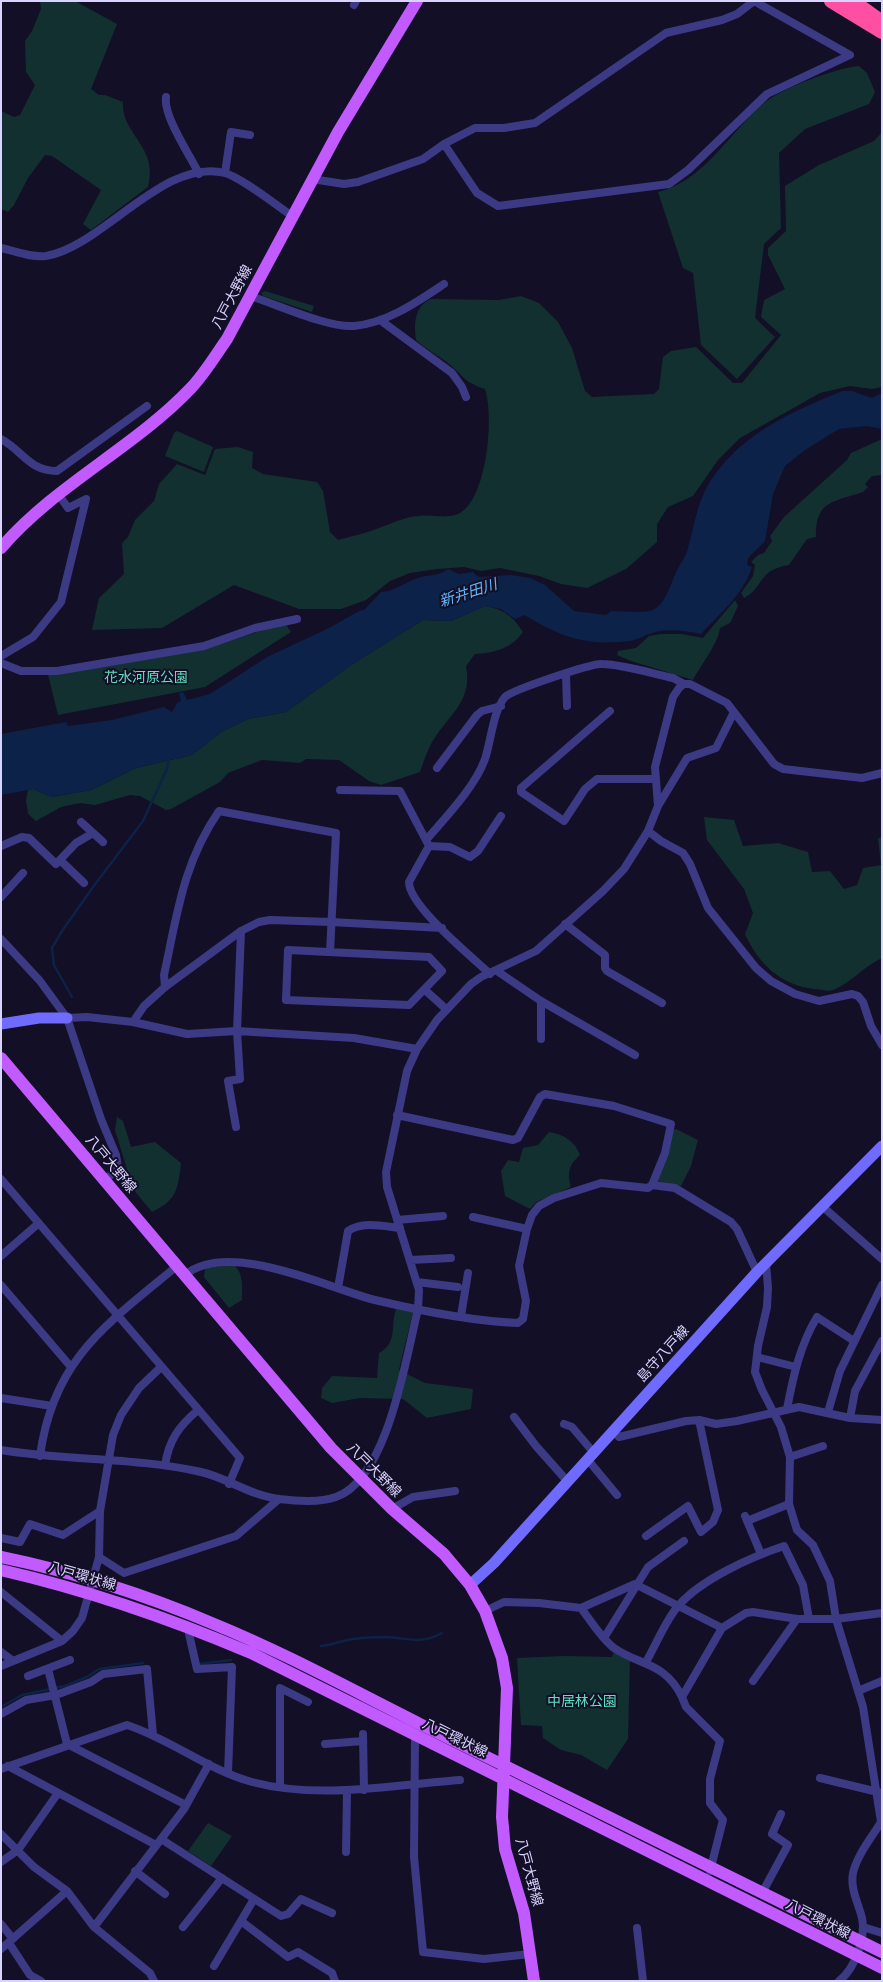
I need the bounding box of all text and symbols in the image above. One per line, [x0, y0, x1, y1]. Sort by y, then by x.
street label: 八戸大野線 [208, 262, 256, 332]
water label: 新井田川 [437, 575, 499, 611]
park label: 花水河原公園 [104, 670, 188, 686]
street label: 八戸大野線 [82, 1132, 140, 1196]
street label: 島守八戸線 [633, 1322, 693, 1386]
street label: 八戸大野線 [343, 1439, 405, 1501]
street label: 八戸環状線 [46, 1558, 118, 1594]
park label: 中居林公園 [547, 1694, 617, 1710]
street label: 八戸環状線 [420, 1715, 490, 1761]
street label: 八戸大野線 [512, 1836, 546, 1908]
street label: 八戸環状線 [783, 1896, 853, 1942]

